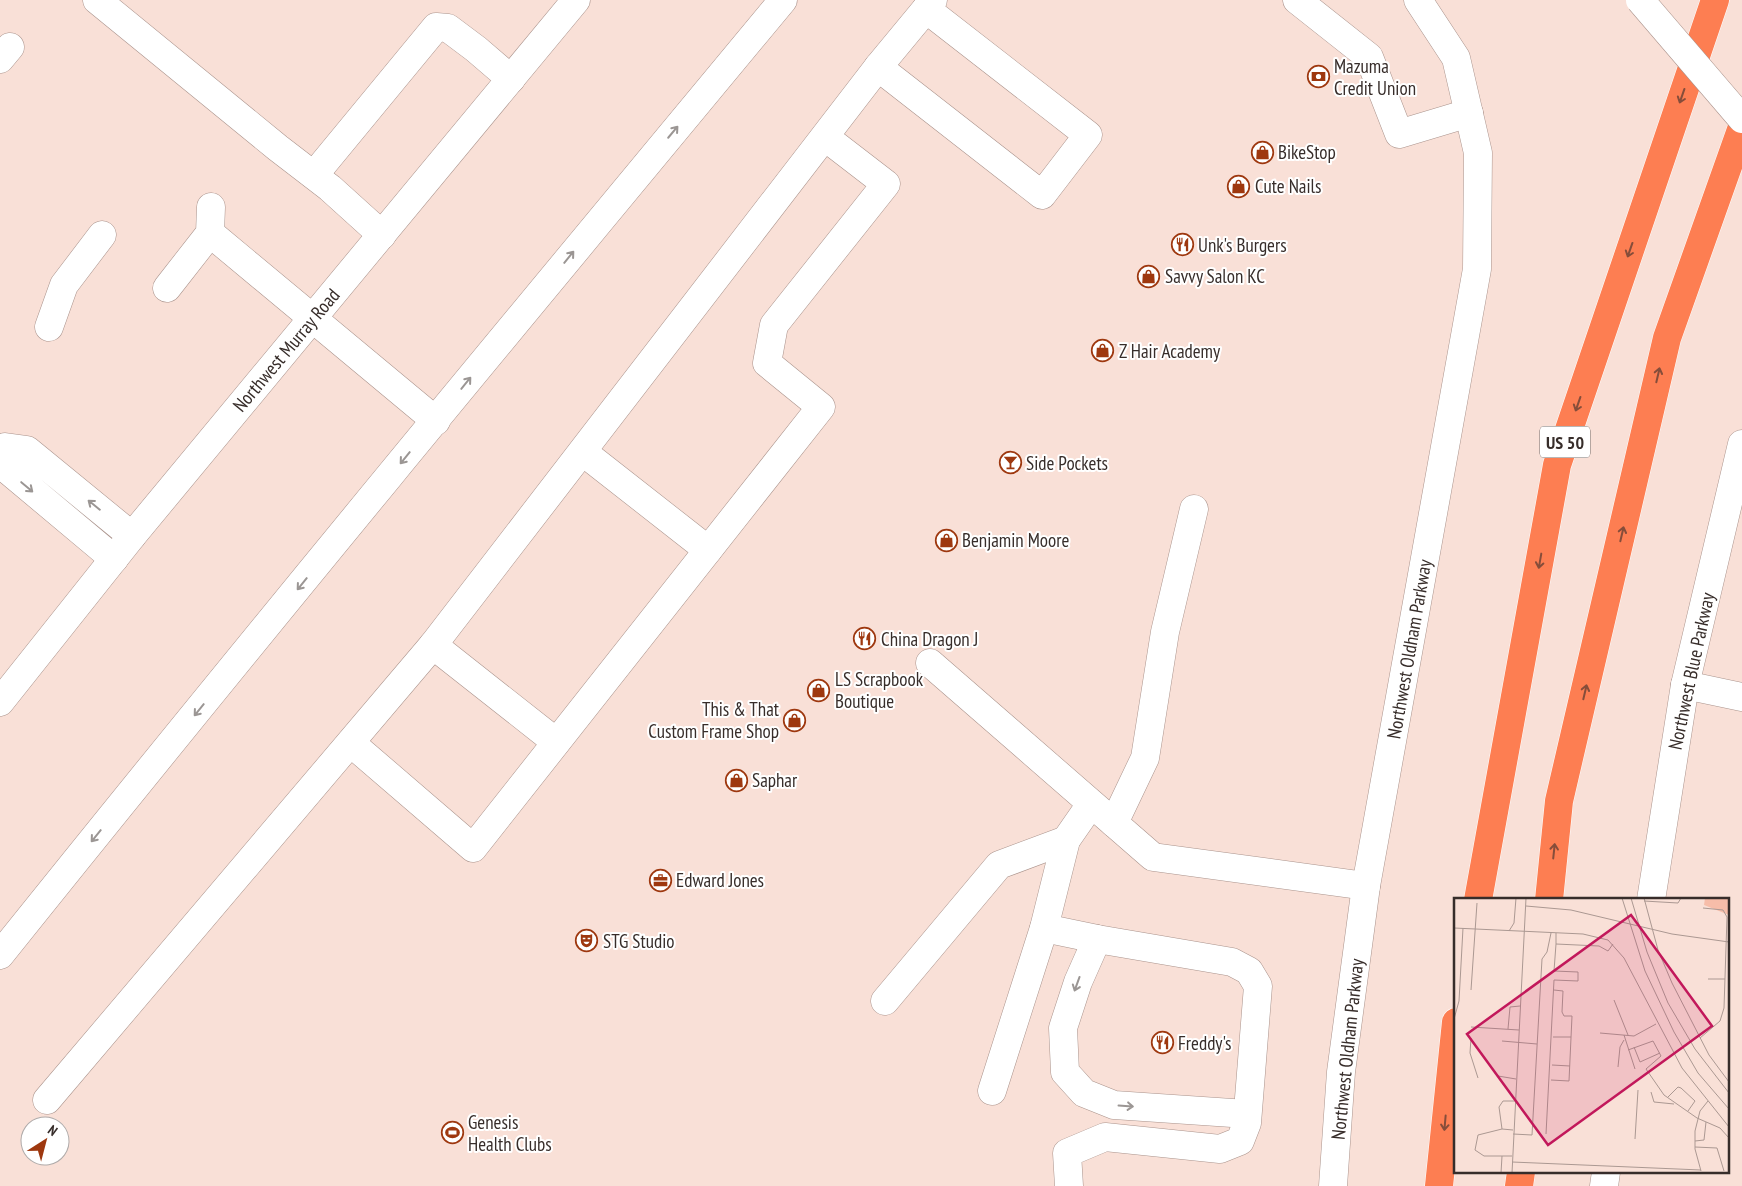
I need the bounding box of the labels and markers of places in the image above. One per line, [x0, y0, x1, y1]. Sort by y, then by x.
place label: Mazuma Credit Union [1334, 54, 1416, 100]
bank icon: Mazuma Credit Union [1306, 65, 1330, 89]
shop icon: BikeStop [1250, 140, 1274, 164]
place label: BikeStop [1278, 140, 1336, 164]
shop icon: Cute Nails [1227, 174, 1251, 198]
place label: Cute Nails [1255, 174, 1321, 198]
restaurant icon: Unk's Burgers [1170, 233, 1194, 257]
place label: Unk's Burgers [1198, 233, 1287, 257]
shop icon: Savvy Salon KC [1137, 264, 1161, 288]
place label: Savvy Salon KC [1165, 264, 1265, 288]
shop icon: Z Hair Academy [1091, 339, 1115, 363]
place label: Z Hair Academy [1119, 339, 1221, 363]
bar icon: Side Pockets [998, 451, 1022, 475]
place label: Side Pockets [1026, 451, 1108, 475]
shop icon: Benjamin Moore [934, 528, 958, 552]
place label: Benjamin Moore [962, 528, 1069, 552]
restaurant icon: China Dragon J [853, 627, 877, 651]
place label: China Dragon J [881, 627, 978, 651]
place label: LS Scrapbook Boutique [835, 667, 924, 713]
shop icon: LS Scrapbook Boutique [807, 678, 831, 702]
place label: This & That Custom Frame Shop [648, 697, 780, 743]
shop icon: This & That Custom Frame Shop [783, 708, 807, 732]
shop icon: Saphar [724, 768, 748, 792]
place label: Saphar [752, 768, 798, 792]
office icon: Edward Jones [648, 868, 672, 892]
place label: Edward Jones [676, 868, 764, 892]
theatre icon: STG Studio [575, 929, 599, 953]
place label: STG Studio [603, 929, 674, 953]
restaurant icon: Freddy's [1150, 1031, 1174, 1055]
place label: Freddy's [1178, 1031, 1231, 1055]
place label: Genesis Health Clubs [468, 1110, 552, 1156]
sports icon: Genesis Health Clubs [440, 1121, 464, 1145]

